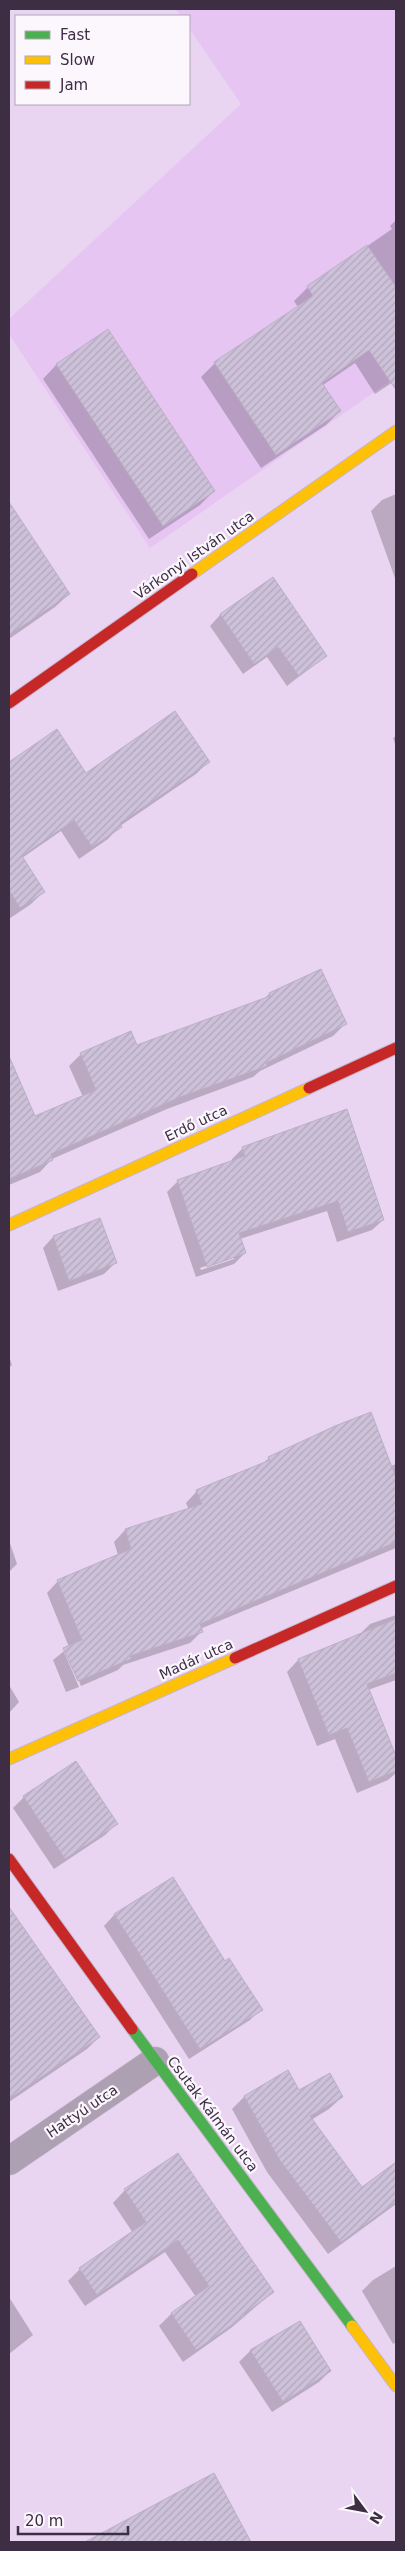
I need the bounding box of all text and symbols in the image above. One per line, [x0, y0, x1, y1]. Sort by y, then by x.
legend [15, 15, 190, 105]
text: Fast [60, 26, 90, 44]
text: Slow [60, 51, 95, 69]
text: Jam [59, 76, 88, 94]
street label: Várkonyi István utca [131, 508, 257, 602]
street label: Erdő utca [162, 1102, 230, 1144]
street label: Madár utca [157, 1636, 235, 1682]
street label: Csutak Kálmán utca [164, 2053, 262, 2175]
street label: Hattyú utca [43, 2081, 121, 2141]
north arrow [340, 2486, 390, 2536]
scale bar [18, 2504, 128, 2536]
text: N [366, 2509, 386, 2527]
text: 20 m [25, 2512, 63, 2530]

